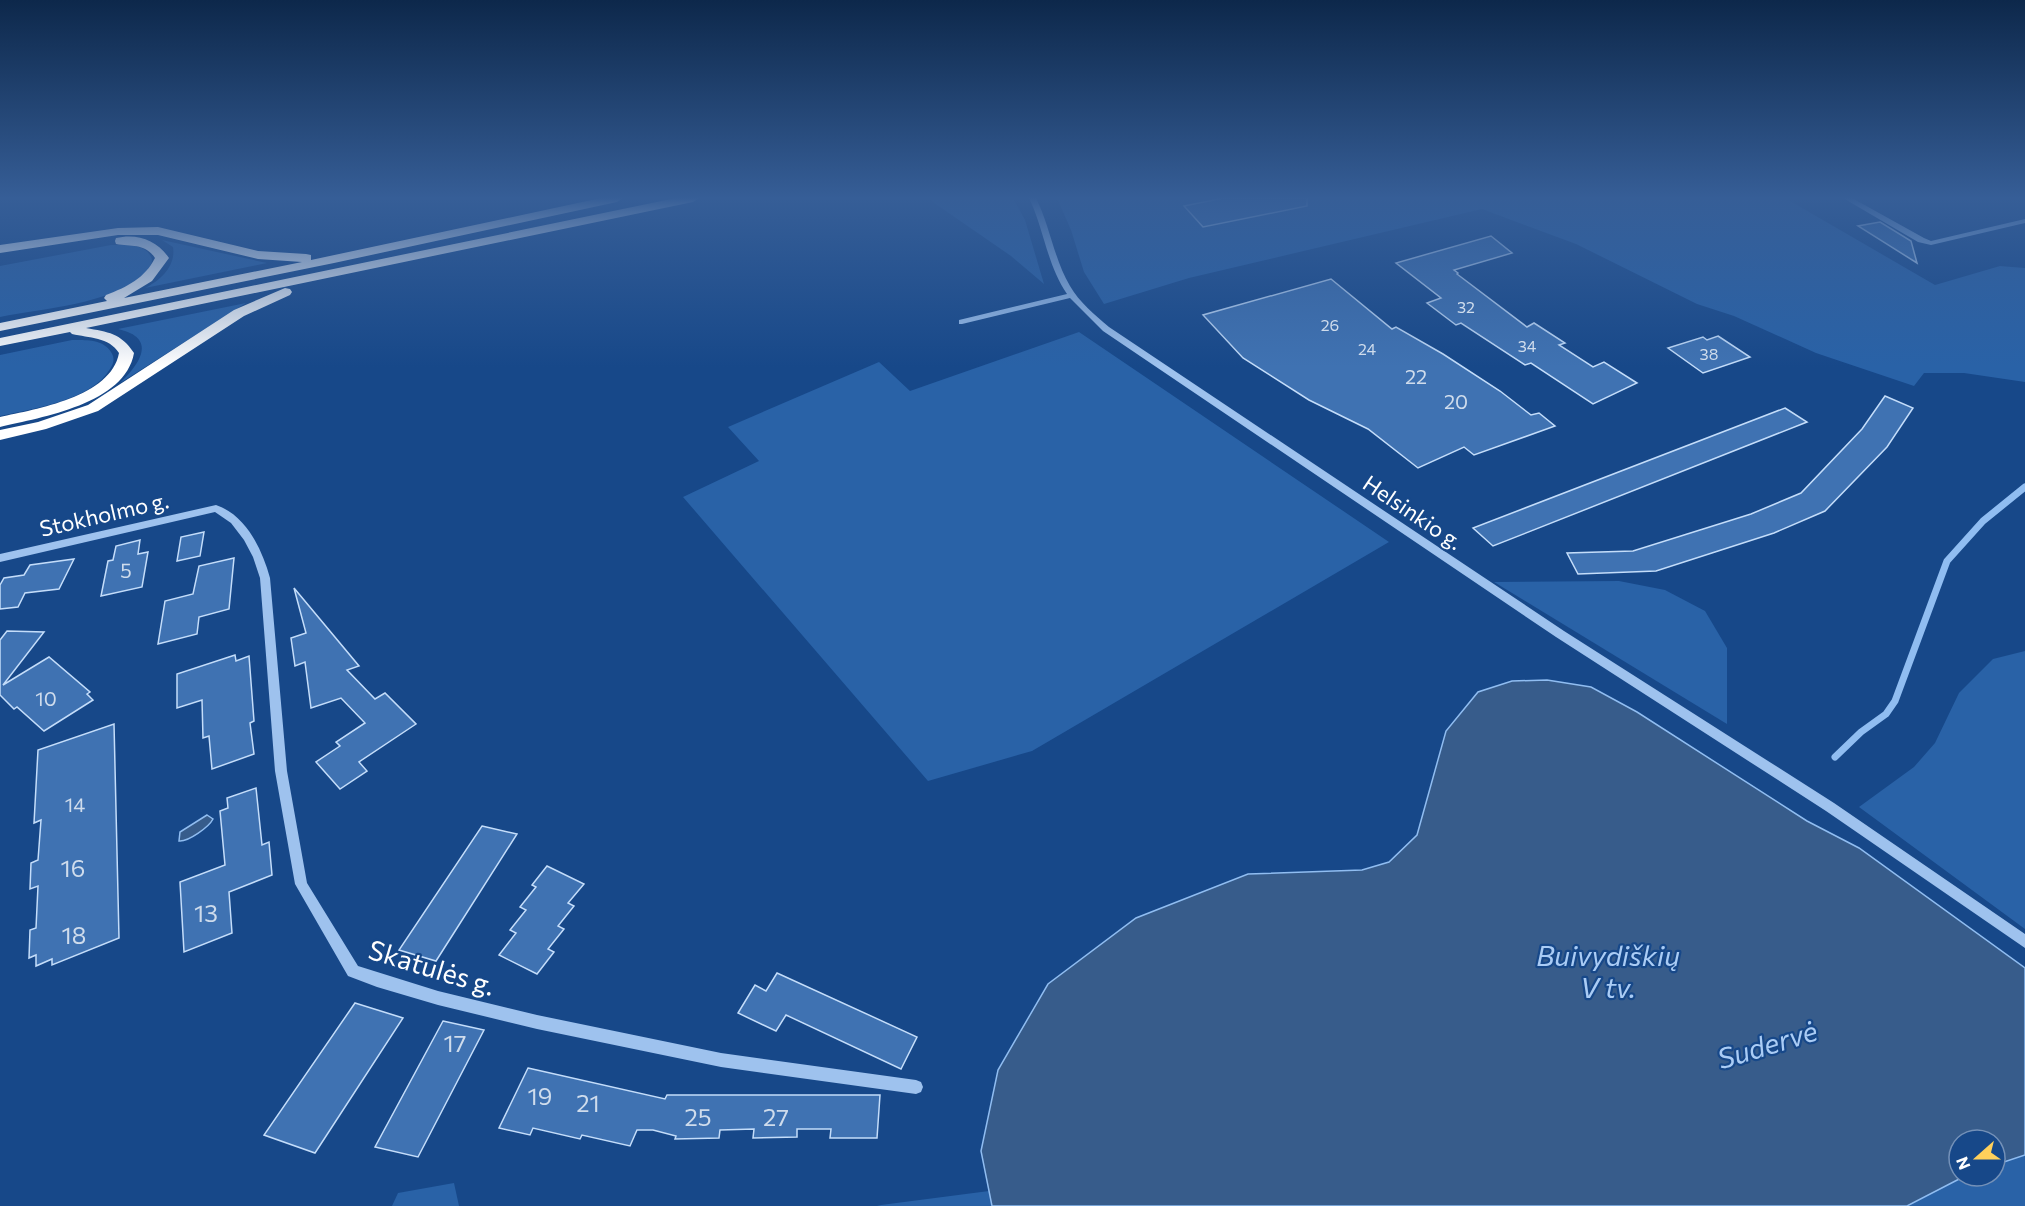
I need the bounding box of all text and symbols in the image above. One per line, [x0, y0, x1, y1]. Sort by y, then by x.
house number: 32 [1457, 297, 1475, 316]
house number: 26 [1321, 315, 1339, 334]
house number: 34 [1518, 336, 1537, 355]
house number: 24 [1358, 339, 1376, 358]
house number: 38 [1700, 344, 1718, 363]
house number: 22 [1405, 364, 1427, 388]
house number: 20 [1444, 389, 1468, 413]
street label: Helsinkio g. [1358, 469, 1468, 555]
street label: Stokholmo g. [37, 486, 171, 542]
house number: 5 [120, 558, 132, 582]
house number: 10 [35, 686, 57, 710]
house number: 14 [65, 792, 85, 816]
house number: 16 [61, 853, 85, 882]
house number: 13 [194, 898, 218, 927]
house number: 18 [62, 920, 86, 949]
street label: Skatulės g. [365, 932, 499, 1002]
water label: Buivydiškių V tv. [1536, 938, 1680, 1004]
water label: Sudervė [1713, 1013, 1821, 1075]
house number: 17 [444, 1028, 466, 1057]
house number: 19 [528, 1081, 552, 1110]
house number: 21 [576, 1088, 600, 1117]
house number: 25 [684, 1102, 712, 1131]
house number: 27 [763, 1102, 789, 1131]
north arrow [1947, 1128, 2007, 1188]
text: N [1952, 1155, 1974, 1173]

